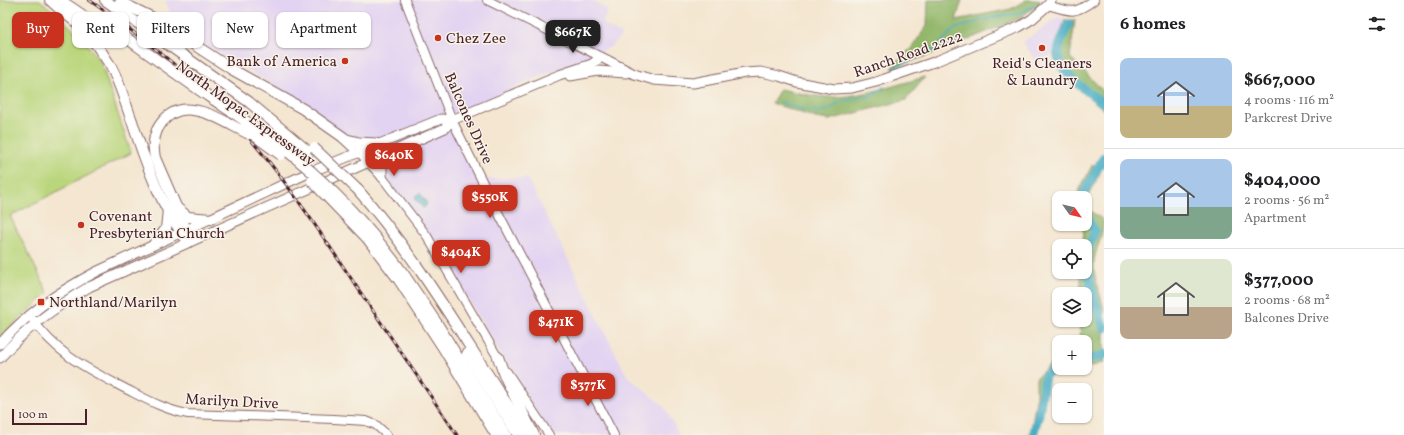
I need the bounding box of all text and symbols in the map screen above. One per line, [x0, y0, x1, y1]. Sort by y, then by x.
chip: Buy [12, 12, 64, 48]
chip: Rent [72, 12, 129, 48]
chip: Filters [137, 12, 204, 48]
chip: New [212, 12, 268, 48]
chip: Apartment [276, 12, 371, 48]
text: 6 homes [1120, 13, 1186, 36]
icon: filters [1366, 13, 1388, 35]
pin: $667K [545, 20, 601, 54]
text: $667K [554, 24, 592, 42]
street label: Ranch Road 2222 [851, 27, 966, 84]
place label: Chez Zee [446, 29, 506, 50]
marker: Chez Zee [433, 33, 443, 43]
marker: Reid's Cleaners & Laundry [1037, 43, 1047, 53]
place label: Bank of America [227, 52, 337, 73]
place label: Reid's Cleaners & Laundry [992, 54, 1092, 92]
street label: North Mopac Expressway [171, 56, 319, 172]
marker: Bank of America [340, 56, 350, 66]
text: $667,000 [1244, 69, 1315, 92]
street label: Balcones Drive [438, 70, 497, 168]
icon: home [1152, 74, 1200, 122]
text: 4 rooms · 116 m² [1244, 92, 1334, 110]
text: Parkcrest Drive [1244, 110, 1332, 128]
pin: $640K [366, 143, 422, 177]
text: $640K [374, 147, 414, 165]
text: $404,000 [1244, 169, 1321, 192]
icon: home [1152, 175, 1200, 223]
pin: $550K [462, 185, 518, 219]
text: $550K [471, 189, 509, 207]
north arrow [1052, 191, 1092, 231]
map controls [1052, 191, 1092, 423]
text: 2 rooms · 56 m² [1244, 192, 1329, 210]
place label: Covenant Presbyterian Church [89, 207, 225, 245]
text: Apartment [1244, 210, 1307, 228]
marker: Covenant Presbyterian Church [76, 220, 86, 230]
button: locate [1052, 239, 1092, 279]
pin: $404K [433, 240, 489, 274]
text: $404K [441, 244, 481, 262]
text: $377,000 [1244, 269, 1313, 292]
icon: home [1152, 275, 1200, 323]
button: layers [1052, 287, 1092, 327]
text: 2 rooms · 68 m² [1244, 292, 1330, 310]
place label: Northland/Marilyn [49, 293, 177, 314]
marker: Northland/Marilyn [36, 297, 46, 307]
pin: $471K [528, 310, 584, 344]
text: Balcones Drive [1244, 310, 1329, 328]
text: $471K [538, 314, 574, 332]
button: + [1052, 335, 1092, 375]
pin: $377K [560, 373, 616, 407]
text: $377K [570, 377, 606, 395]
button: − [1052, 383, 1092, 423]
street label: Marilyn Drive [185, 390, 279, 415]
scale bar [12, 407, 87, 426]
text: 100 m [18, 408, 48, 423]

